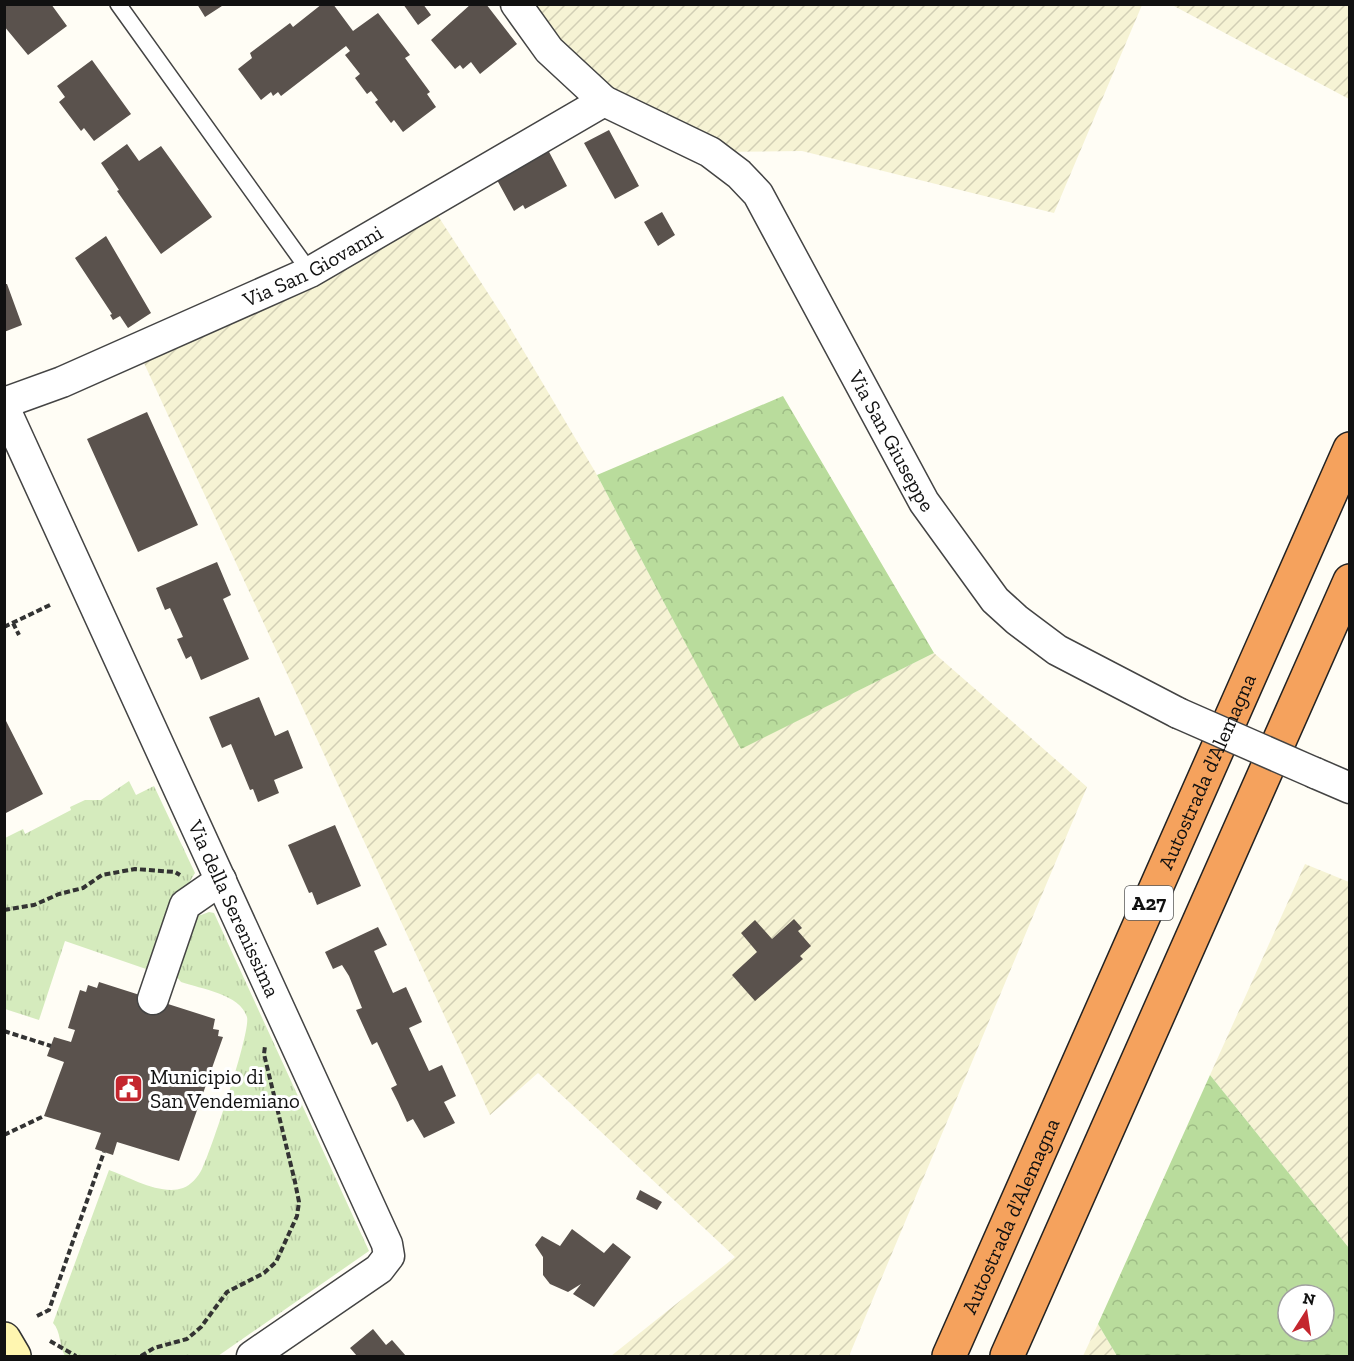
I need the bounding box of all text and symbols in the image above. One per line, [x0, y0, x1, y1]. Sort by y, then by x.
street label: Via San Giovanni [238, 219, 387, 313]
street label: Via San Giuseppe [843, 365, 940, 517]
street label: Autostrada d'Alemagna [1153, 670, 1261, 873]
street label: Via della Serenissima [182, 815, 285, 1001]
road number: A27 [1125, 886, 1173, 920]
place label: Municipio di San Vendemiano [150, 1064, 300, 1113]
public building icon: Municipio di San Vendemiano [113, 1073, 145, 1105]
street label: Autostrada d'Alemagna [956, 1114, 1065, 1317]
north arrow [1276, 1283, 1336, 1343]
text: N [1301, 1288, 1317, 1309]

